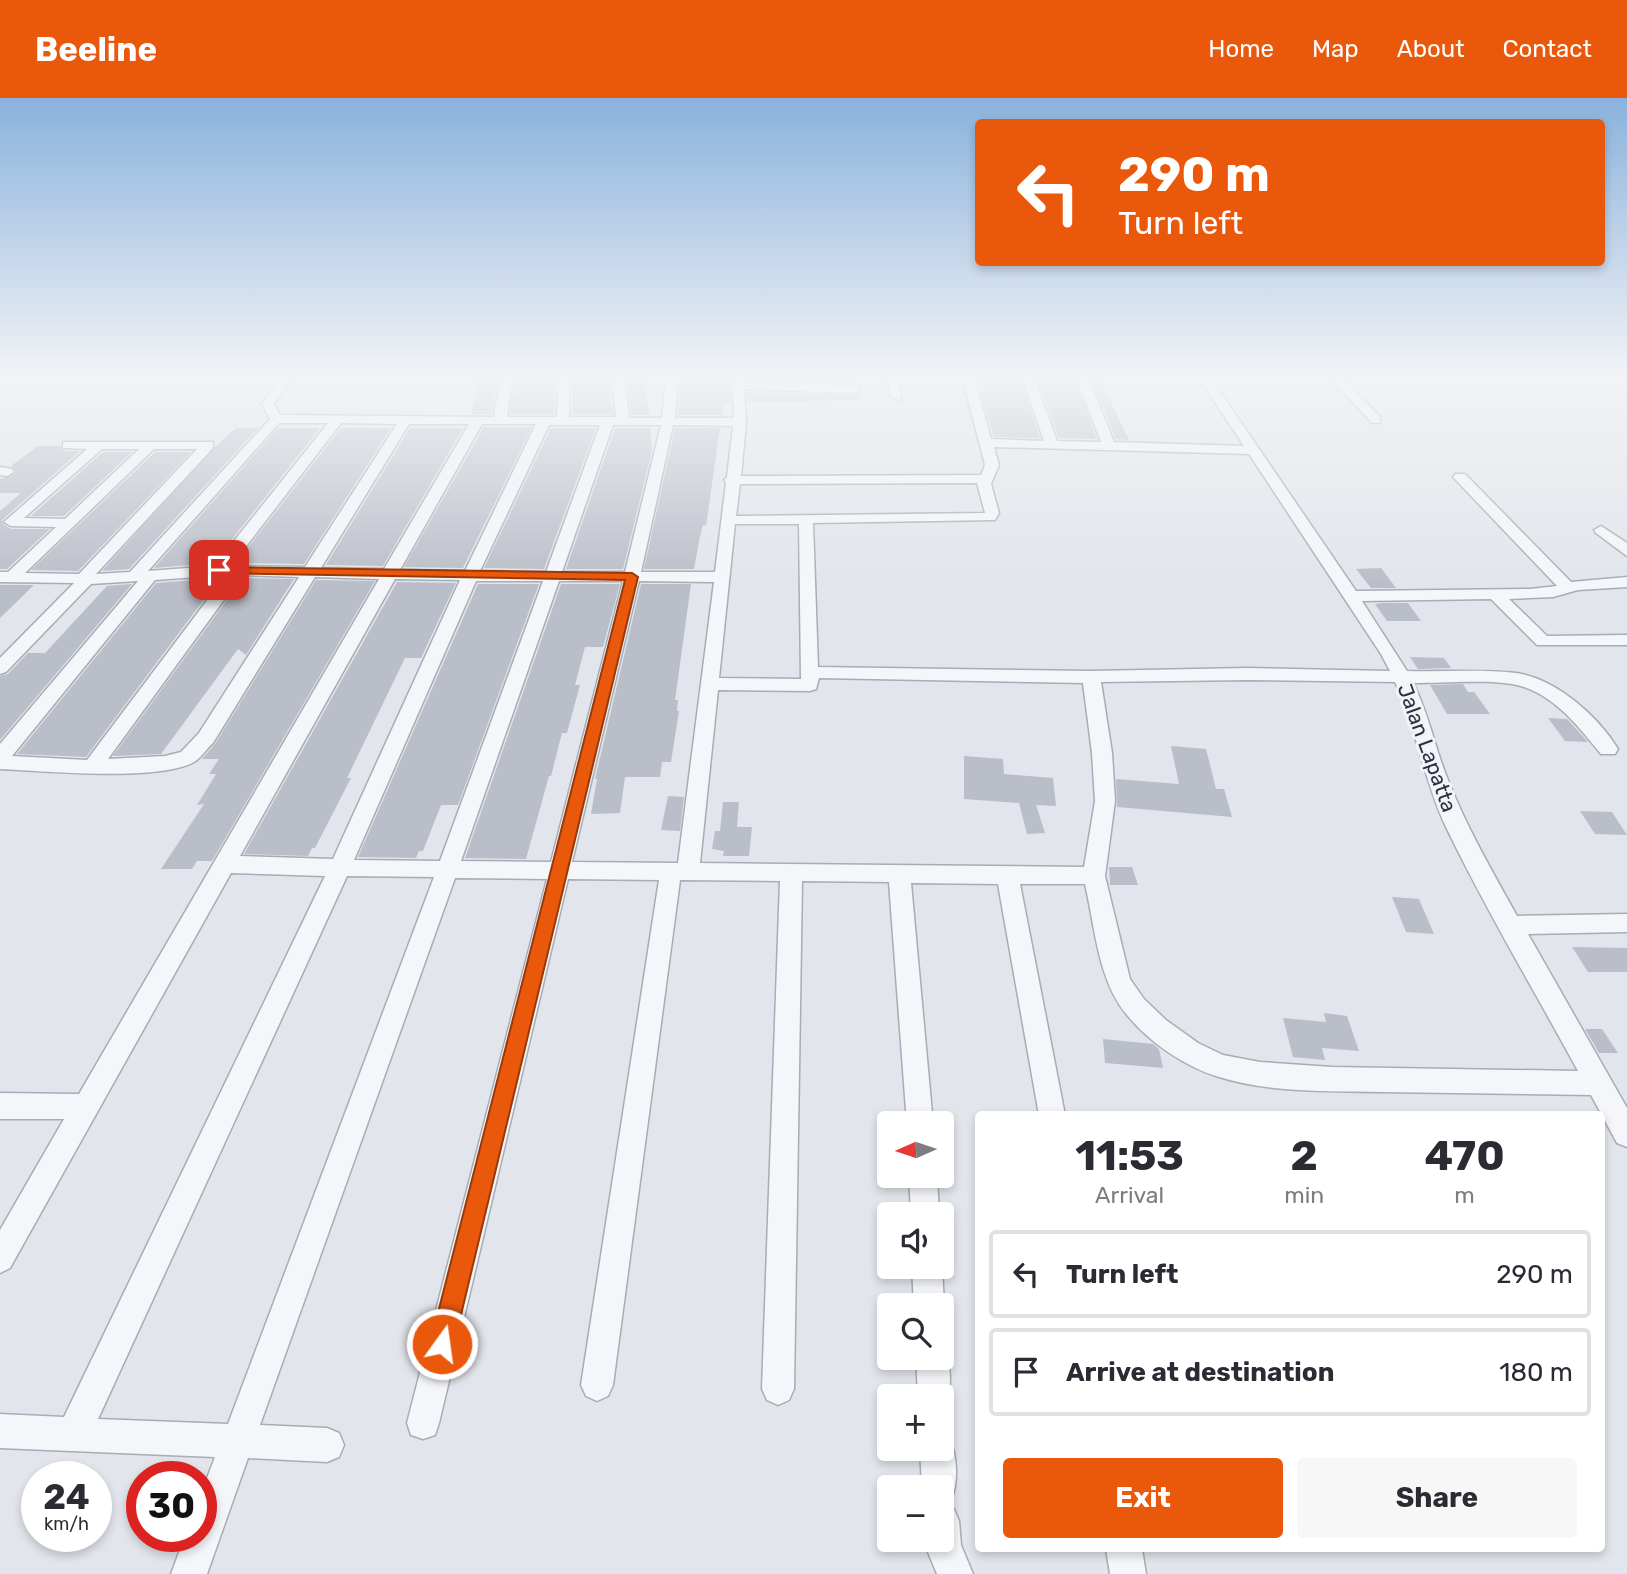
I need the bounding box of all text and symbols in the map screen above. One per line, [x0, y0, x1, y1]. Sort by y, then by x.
text: Beeline [35, 30, 157, 69]
text: Home [1208, 35, 1274, 63]
text: Map [1312, 35, 1359, 63]
text: About [1397, 35, 1465, 63]
text: Contact [1503, 35, 1592, 63]
text: 290 m [1118, 145, 1270, 203]
icon: left [1003, 147, 1094, 238]
text: Turn left [1118, 204, 1243, 242]
pin [189, 540, 249, 600]
icon: arrive [200, 551, 238, 589]
street label: Jalan Lapatta [1393, 680, 1462, 815]
north arrow [877, 1111, 954, 1188]
map controls [877, 1111, 954, 1552]
text: 11:53 [1075, 1131, 1184, 1181]
text: 2 [1291, 1131, 1318, 1181]
text: 470 [1424, 1131, 1505, 1181]
text: Arrival [1095, 1181, 1164, 1209]
text: min [1284, 1181, 1324, 1209]
text: m [1454, 1181, 1475, 1209]
button: sound [877, 1202, 954, 1279]
icon: left [1007, 1255, 1045, 1293]
text: Turn left [1066, 1259, 1178, 1290]
text: 290 m [1496, 1259, 1573, 1290]
button: search [877, 1293, 954, 1370]
position arrow [405, 1307, 479, 1381]
icon: arrive [1007, 1353, 1045, 1391]
text: Arrive at destination [1066, 1357, 1334, 1388]
text: 180 m [1499, 1357, 1573, 1388]
button: + [877, 1384, 954, 1461]
button: Exit [1003, 1458, 1283, 1538]
button: Share [1297, 1458, 1577, 1538]
speed limit sign: 30 [126, 1461, 217, 1552]
button: − [877, 1475, 954, 1552]
text: 24 [43, 1476, 90, 1518]
text: km/h [44, 1513, 89, 1535]

